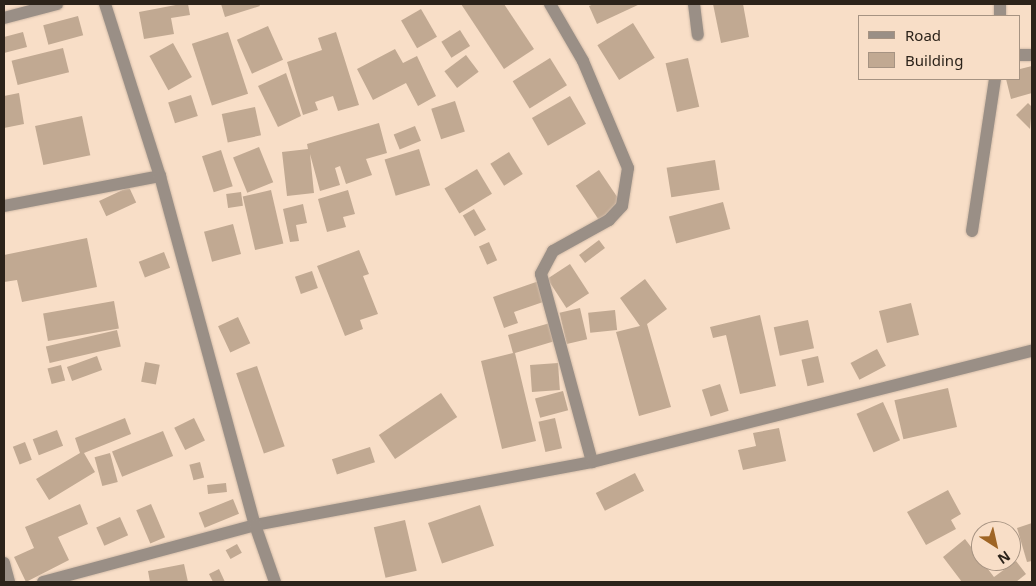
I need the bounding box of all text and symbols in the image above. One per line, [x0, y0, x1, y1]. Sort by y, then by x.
legend [858, 15, 1021, 80]
text: Road [905, 25, 941, 45]
text: Building [905, 50, 963, 70]
north arrow [971, 521, 1021, 571]
text: N [994, 547, 1014, 569]

